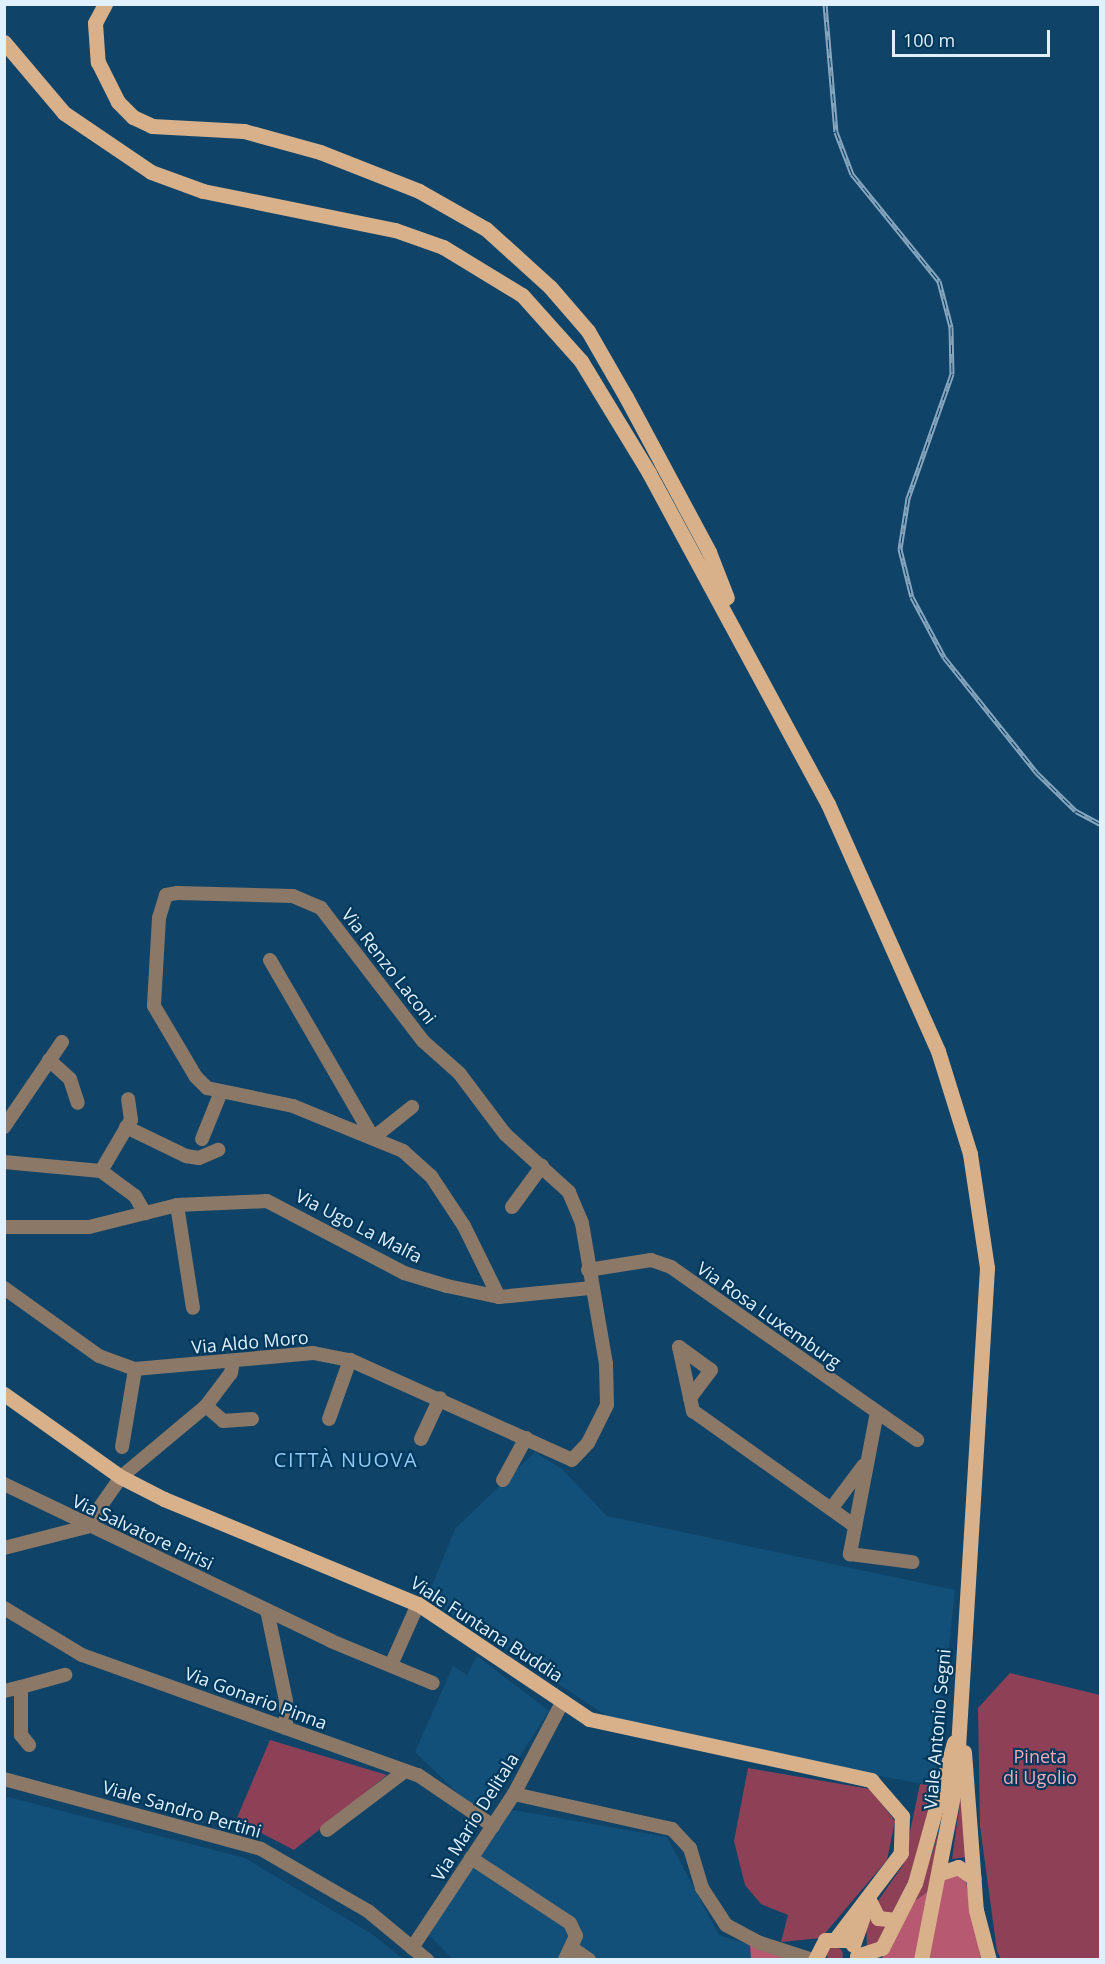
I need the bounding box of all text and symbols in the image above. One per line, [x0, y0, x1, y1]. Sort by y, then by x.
scale bar [895, 18, 1052, 56]
text: 100 m [903, 28, 955, 52]
street label: Via Renzo Laconi [337, 904, 441, 1028]
street label: Via Ugo La Malfa [292, 1185, 426, 1267]
street label: Via Rosa Luxemburg [693, 1257, 845, 1373]
street label: Via Aldo Moro [190, 1326, 310, 1358]
district label: CITTÀ NUOVA [274, 1447, 418, 1471]
street label: Via Salvatore Pirisi [69, 1490, 217, 1574]
street label: Viale Funtana Buddia [407, 1572, 567, 1686]
street label: Viale Antonio Segni [919, 1648, 955, 1810]
street label: Via Gonario Pinna [182, 1662, 330, 1734]
park label: Pineta di Ugolio [1003, 1746, 1077, 1788]
street label: Via Mario Delitala [427, 1749, 523, 1885]
street label: Viale Sandro Pertini [100, 1776, 264, 1842]

